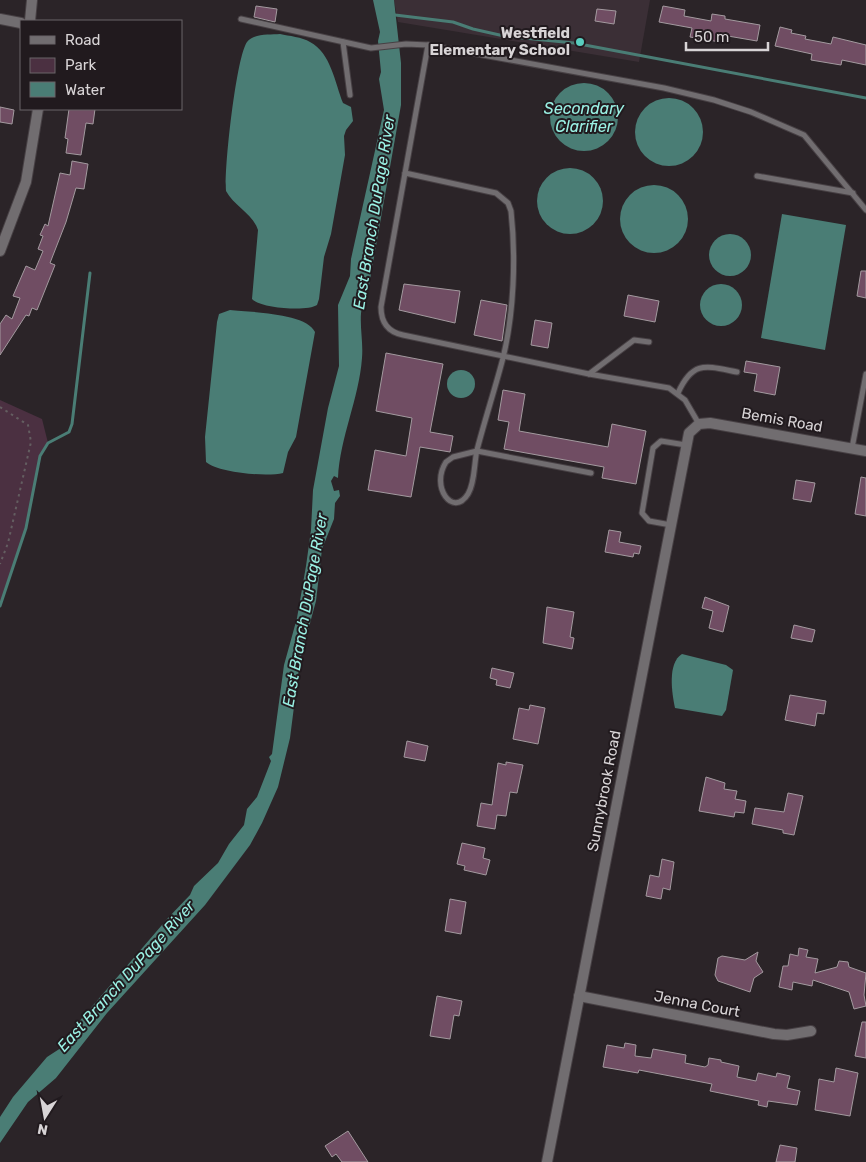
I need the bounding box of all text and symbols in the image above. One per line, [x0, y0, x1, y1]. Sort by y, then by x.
legend [20, 20, 182, 110]
scale bar [686, 20, 768, 52]
place label: Westfield Elementary School [429, 24, 570, 59]
text: 50 m [694, 28, 729, 46]
text: Road [65, 31, 101, 49]
marker: Westfield Elementary School [574, 36, 586, 48]
text: Park [65, 56, 96, 74]
text: Water [65, 81, 105, 99]
water label: Secondary Clarifier [544, 99, 625, 136]
water label: East Branch DuPage River [349, 113, 399, 311]
street label: Bemis Road [740, 404, 824, 436]
water label: East Branch DuPage River [279, 511, 332, 708]
street label: Sunnybrook Road [583, 729, 625, 853]
water label: East Branch DuPage River [53, 896, 199, 1055]
street label: Jenna Court [652, 987, 742, 1021]
north arrow [20, 1092, 70, 1142]
text: N [36, 1120, 49, 1139]

